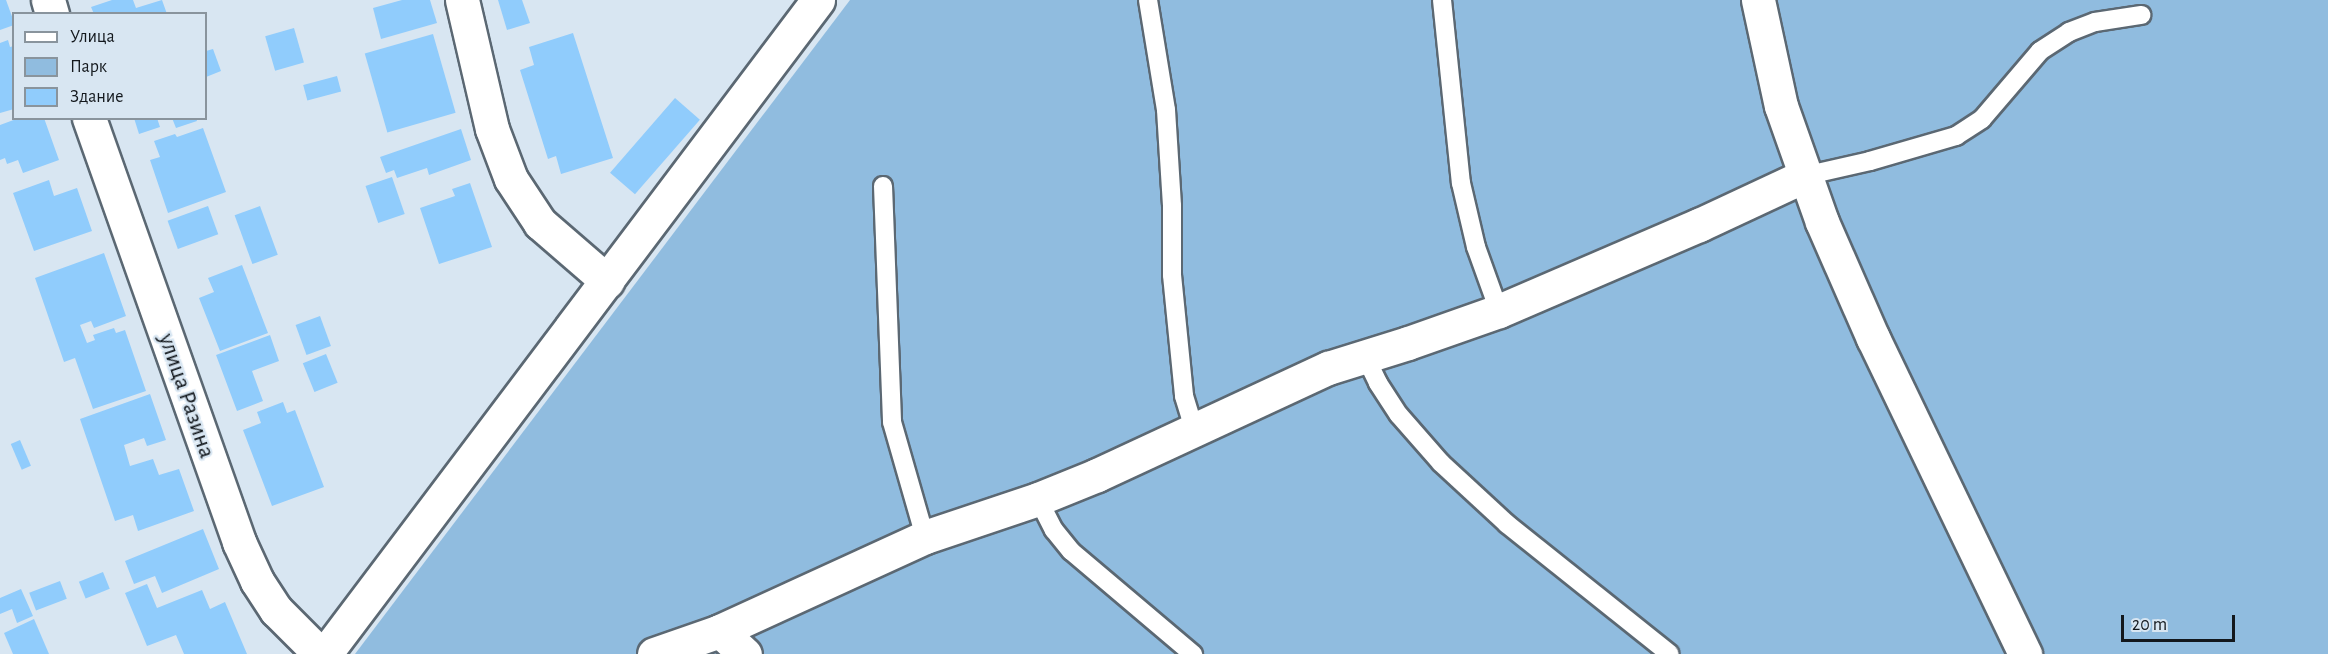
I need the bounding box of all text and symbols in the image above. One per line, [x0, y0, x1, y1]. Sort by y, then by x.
legend [12, 12, 207, 120]
text: Улица [70, 28, 115, 46]
text: Парк [70, 58, 107, 76]
text: Здание [70, 88, 124, 106]
street label: улица Разина [151, 330, 221, 462]
scale bar [2124, 603, 2238, 641]
text: 20 m [2132, 616, 2167, 634]

